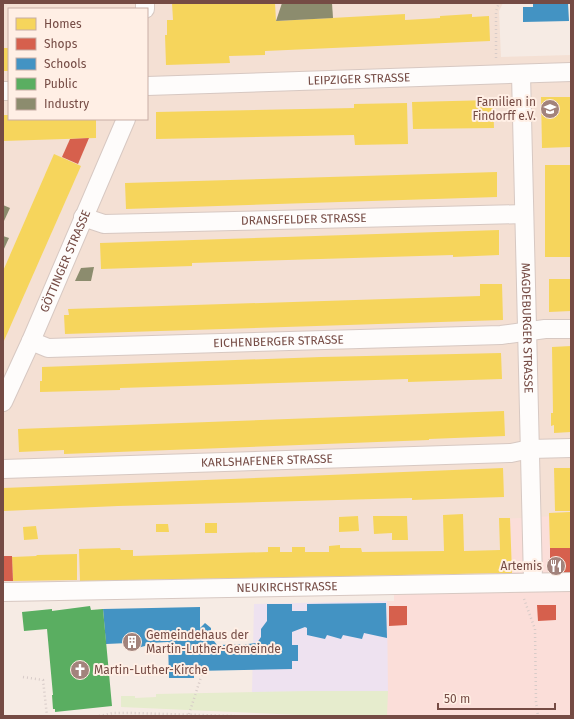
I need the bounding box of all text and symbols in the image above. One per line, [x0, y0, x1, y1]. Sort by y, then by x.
legend [8, 8, 148, 120]
text: Homes [44, 17, 82, 31]
text: Shops [44, 37, 78, 51]
text: Schools [44, 57, 87, 71]
street label: LEIPZIGER STRASSE [307, 70, 410, 88]
text: Public [44, 77, 78, 91]
place label: Familien in Findorff e.V. [472, 95, 536, 123]
text: Industry [44, 97, 89, 111]
school or university icon: Familien in Findorff e.V. [539, 98, 561, 120]
street label: GÖTTINGER STRASSE [37, 208, 93, 315]
street label: DRANSFELDER STRASSE [241, 211, 367, 228]
street label: MAGDEBURGER STRASSE [518, 262, 536, 393]
street label: EICHENBERGER STRASSE [213, 333, 344, 350]
street label: KARLSHAFENER STRASSE [201, 452, 333, 470]
restaurant icon: Artemis [545, 555, 567, 577]
place label: Artemis [501, 559, 542, 573]
street label: NEUKIRCHSTRASSE [236, 579, 338, 595]
place label: Gemeindehaus der Martin-Luther-Gemeinde [146, 628, 281, 656]
building icon: Gemeindehaus der Martin-Luther-Gemeinde [121, 631, 143, 653]
church icon: Martin-Luther-Kirche [69, 659, 91, 681]
place label: Martin-Luther-Kirche [94, 663, 208, 677]
scale bar [438, 685, 555, 711]
text: 50 m [444, 692, 470, 706]

